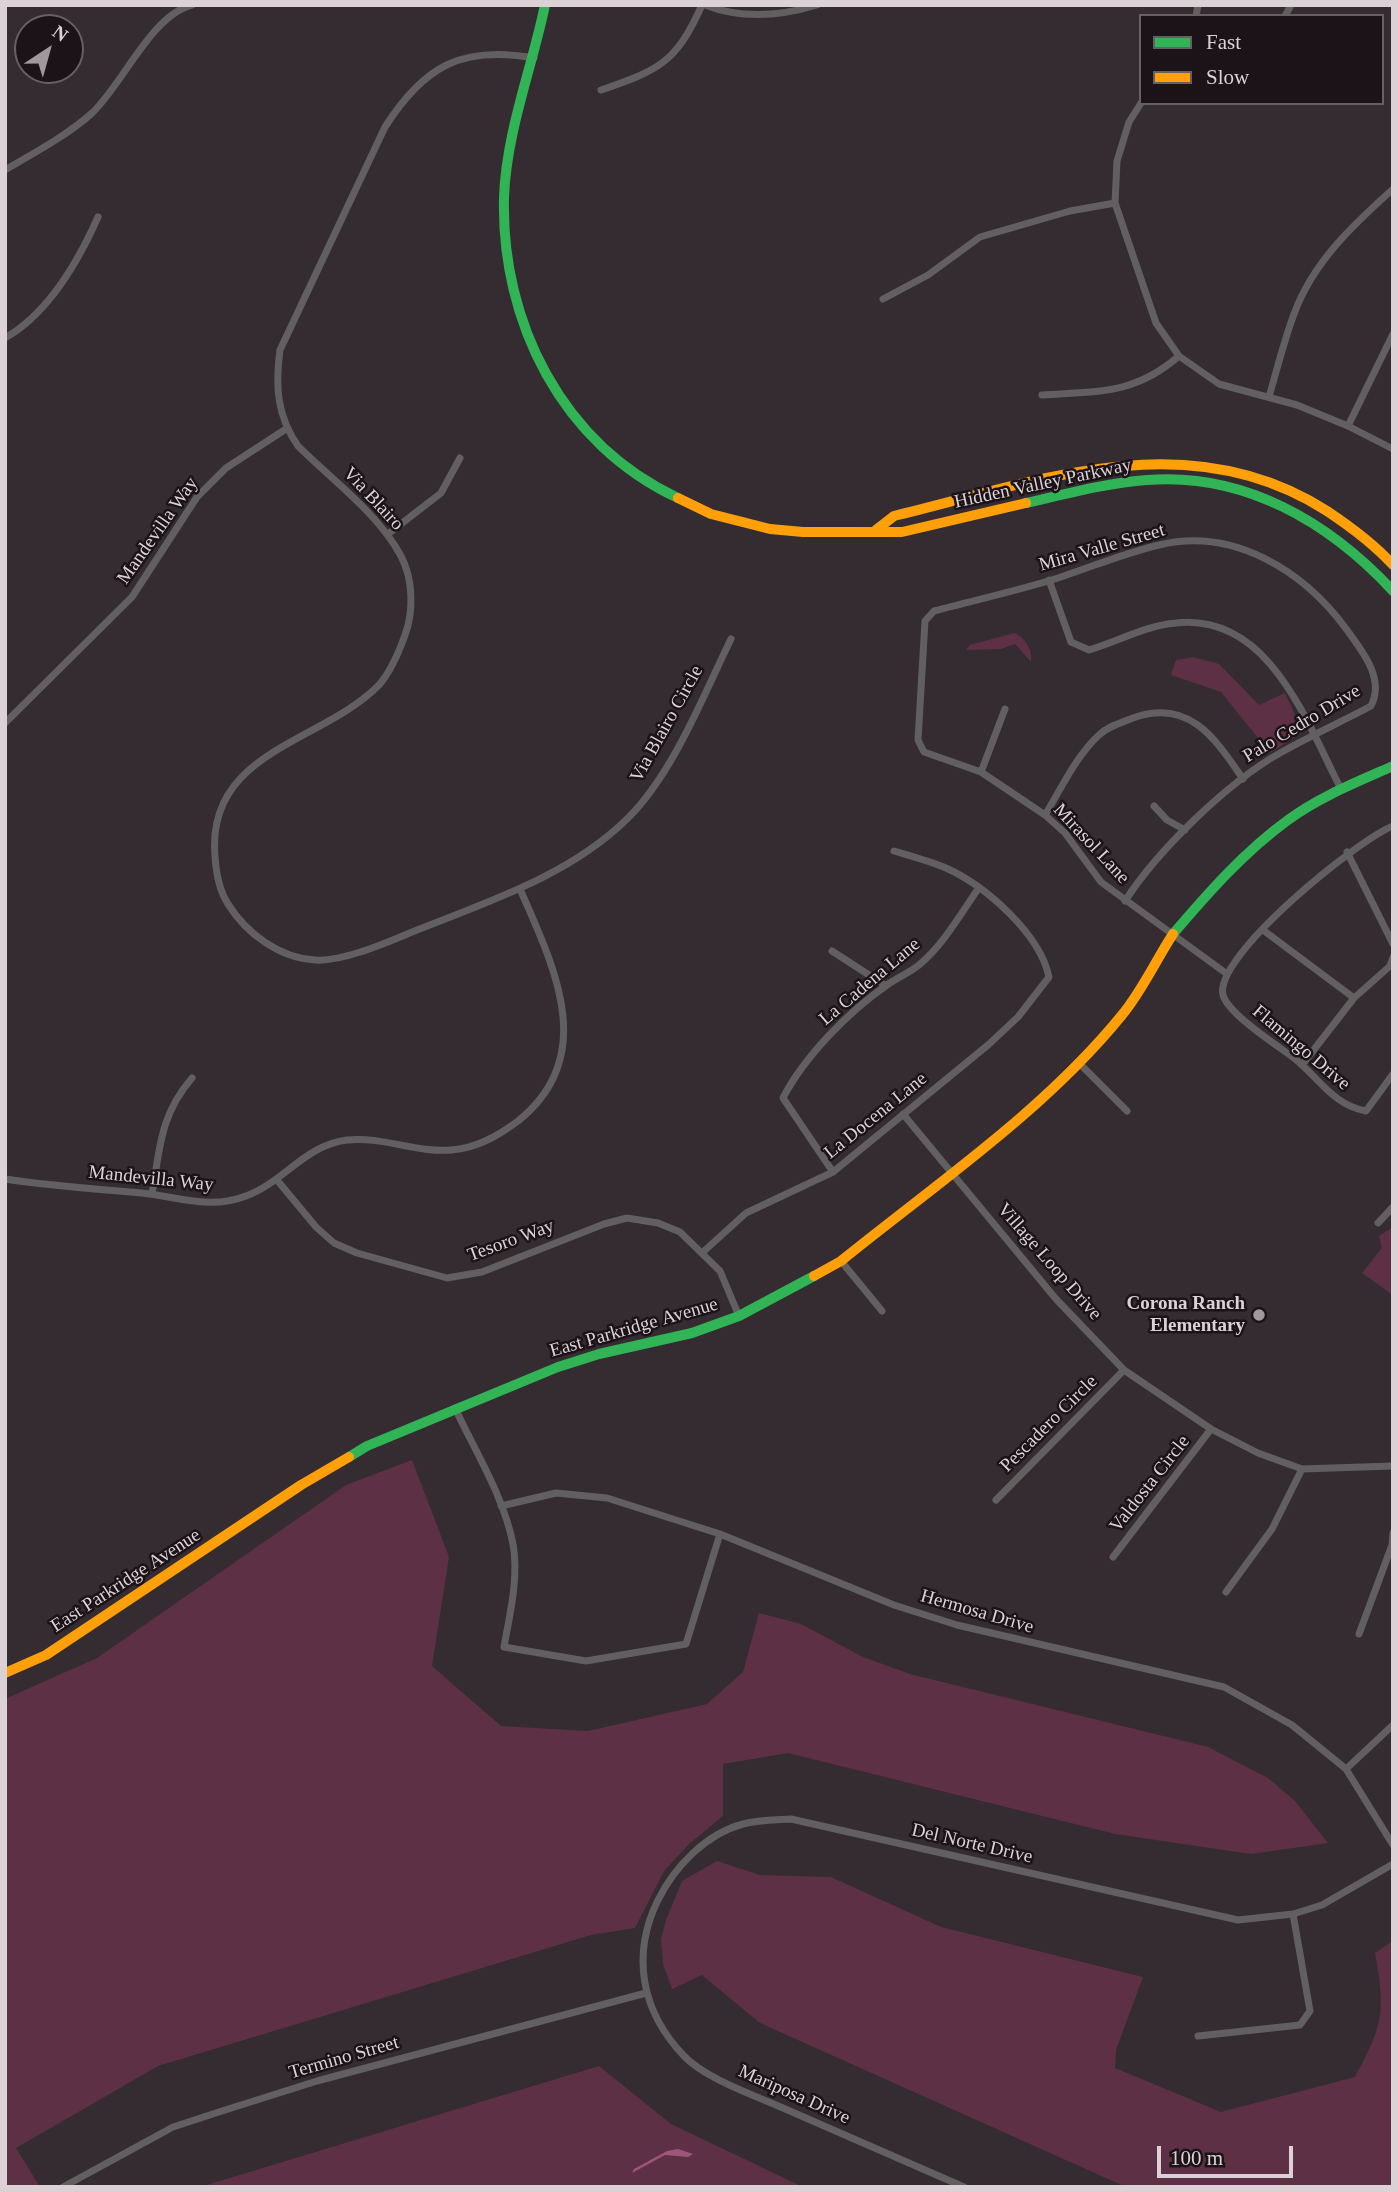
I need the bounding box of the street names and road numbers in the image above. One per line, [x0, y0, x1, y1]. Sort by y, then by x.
street label: Hidden Valley Parkway [952, 454, 1134, 514]
street label: Via Blairo [338, 463, 408, 535]
street label: Mandevilla Way [113, 473, 203, 589]
street label: Mira Valle Street [1036, 519, 1168, 577]
street label: Via Blairo Circle [626, 662, 708, 786]
street label: Palo Cedro Drive [1239, 680, 1365, 768]
street label: Mirasol Lane [1048, 799, 1134, 889]
street label: La Cadena Lane [815, 933, 925, 1031]
street label: Flamingo Drive [1247, 1000, 1355, 1096]
street label: La Docena Lane [820, 1068, 932, 1164]
street label: Mandevilla Way [87, 1161, 215, 1197]
street label: Village Loop Drive [992, 1199, 1106, 1325]
street label: Tesoro Way [465, 1215, 557, 1267]
street label: East Parkridge Avenue [547, 1293, 721, 1363]
street label: Pescadero Circle [996, 1371, 1102, 1477]
street label: Valdosta Circle [1105, 1431, 1195, 1537]
street label: East Parkridge Avenue [47, 1524, 205, 1638]
street label: Hermosa Drive [918, 1585, 1036, 1639]
street label: Del Norte Drive [909, 1819, 1035, 1869]
street label: Termino Street [286, 2031, 402, 2085]
street label: Mariposa Drive [735, 2060, 853, 2130]

